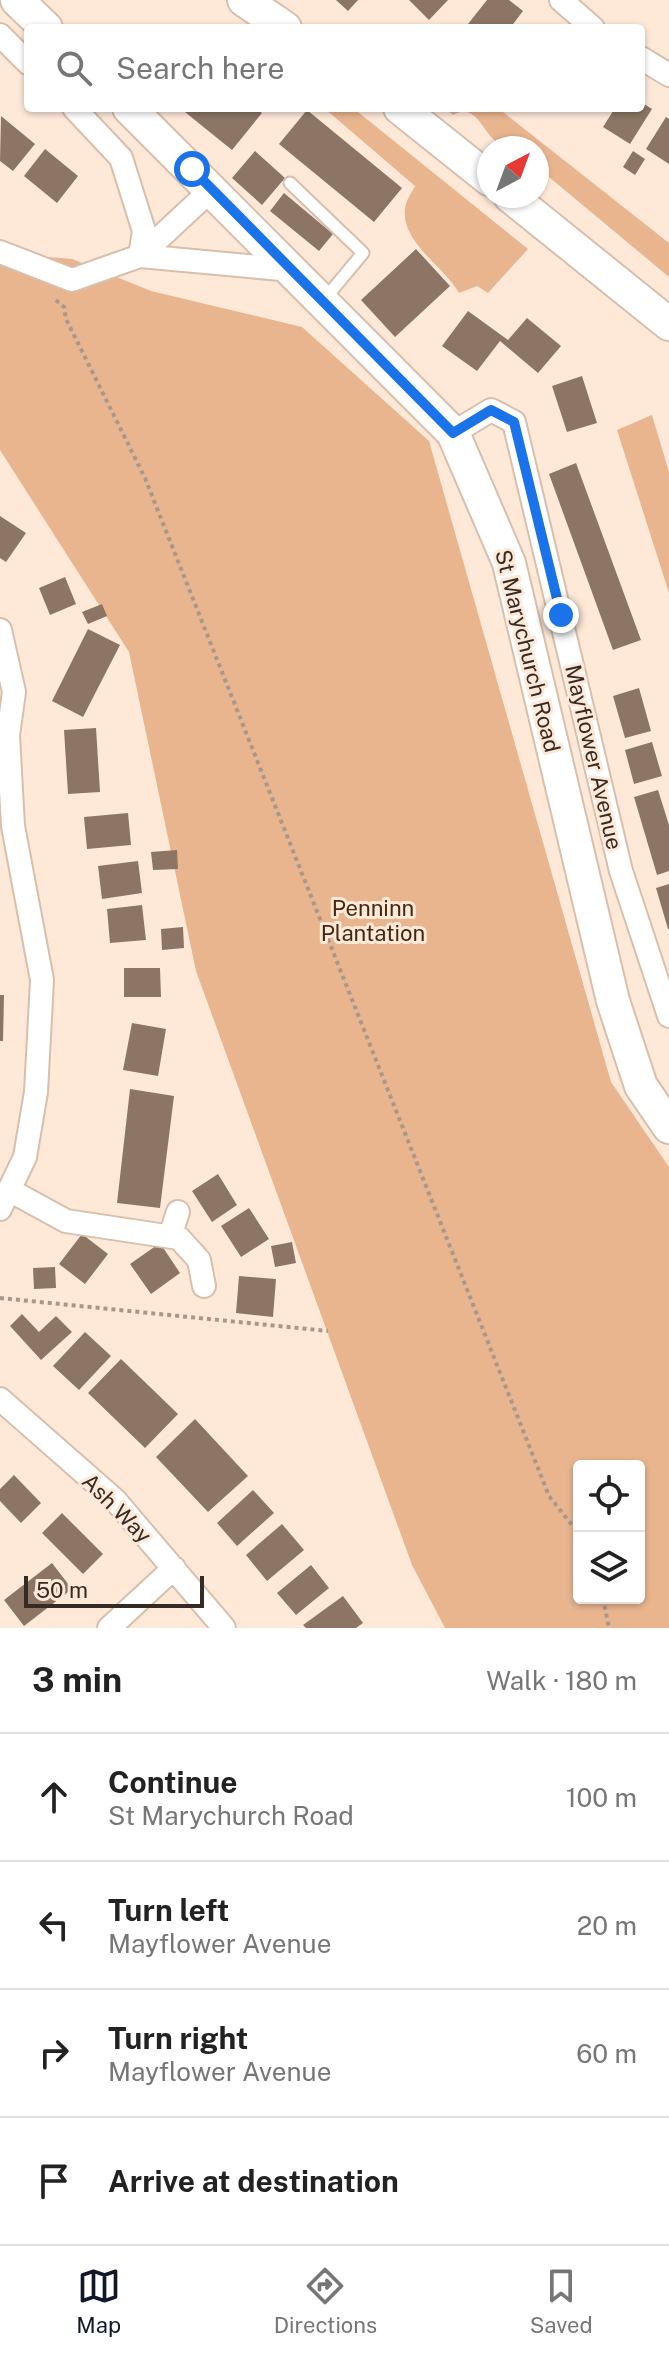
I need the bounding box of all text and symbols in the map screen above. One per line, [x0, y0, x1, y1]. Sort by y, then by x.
search box [24, 24, 645, 112]
icon: search [52, 46, 96, 90]
text: Search here [116, 50, 284, 86]
north arrow [477, 136, 549, 208]
route start [174, 151, 210, 187]
street label: St Marychurch Road [490, 547, 566, 755]
route end [543, 597, 579, 633]
street label: Mayflower Avenue [560, 662, 628, 852]
park label: Penninn Plantation [321, 895, 425, 946]
map controls [573, 1460, 645, 1604]
button: locate [573, 1460, 645, 1532]
street label: Ash Way [77, 1468, 157, 1548]
button: layers [573, 1532, 645, 1604]
scale bar [24, 1572, 204, 1608]
text: 50 m [36, 1577, 88, 1603]
text: 3 min [32, 1660, 122, 1700]
text: Walk · 180 m [486, 1665, 637, 1696]
text: Continue [108, 1764, 238, 1800]
icon: ahead [32, 1775, 76, 1819]
text: 100 m [566, 1782, 637, 1813]
text: St Marychurch Road [108, 1800, 354, 1831]
text: Turn left [108, 1892, 229, 1928]
icon: left [32, 1903, 76, 1947]
text: 20 m [577, 1910, 637, 1941]
text: Mayflower Avenue [108, 1928, 331, 1959]
text: Turn right [108, 2020, 248, 2056]
icon: right [32, 2031, 76, 2075]
text: 60 m [576, 2038, 637, 2069]
text: Mayflower Avenue [108, 2056, 331, 2087]
icon: arrive [32, 2159, 76, 2203]
text: Arrive at destination [108, 2163, 399, 2199]
tab: Map [76, 2264, 121, 2338]
tab: Directions [274, 2264, 377, 2338]
tab: Saved [530, 2264, 593, 2338]

